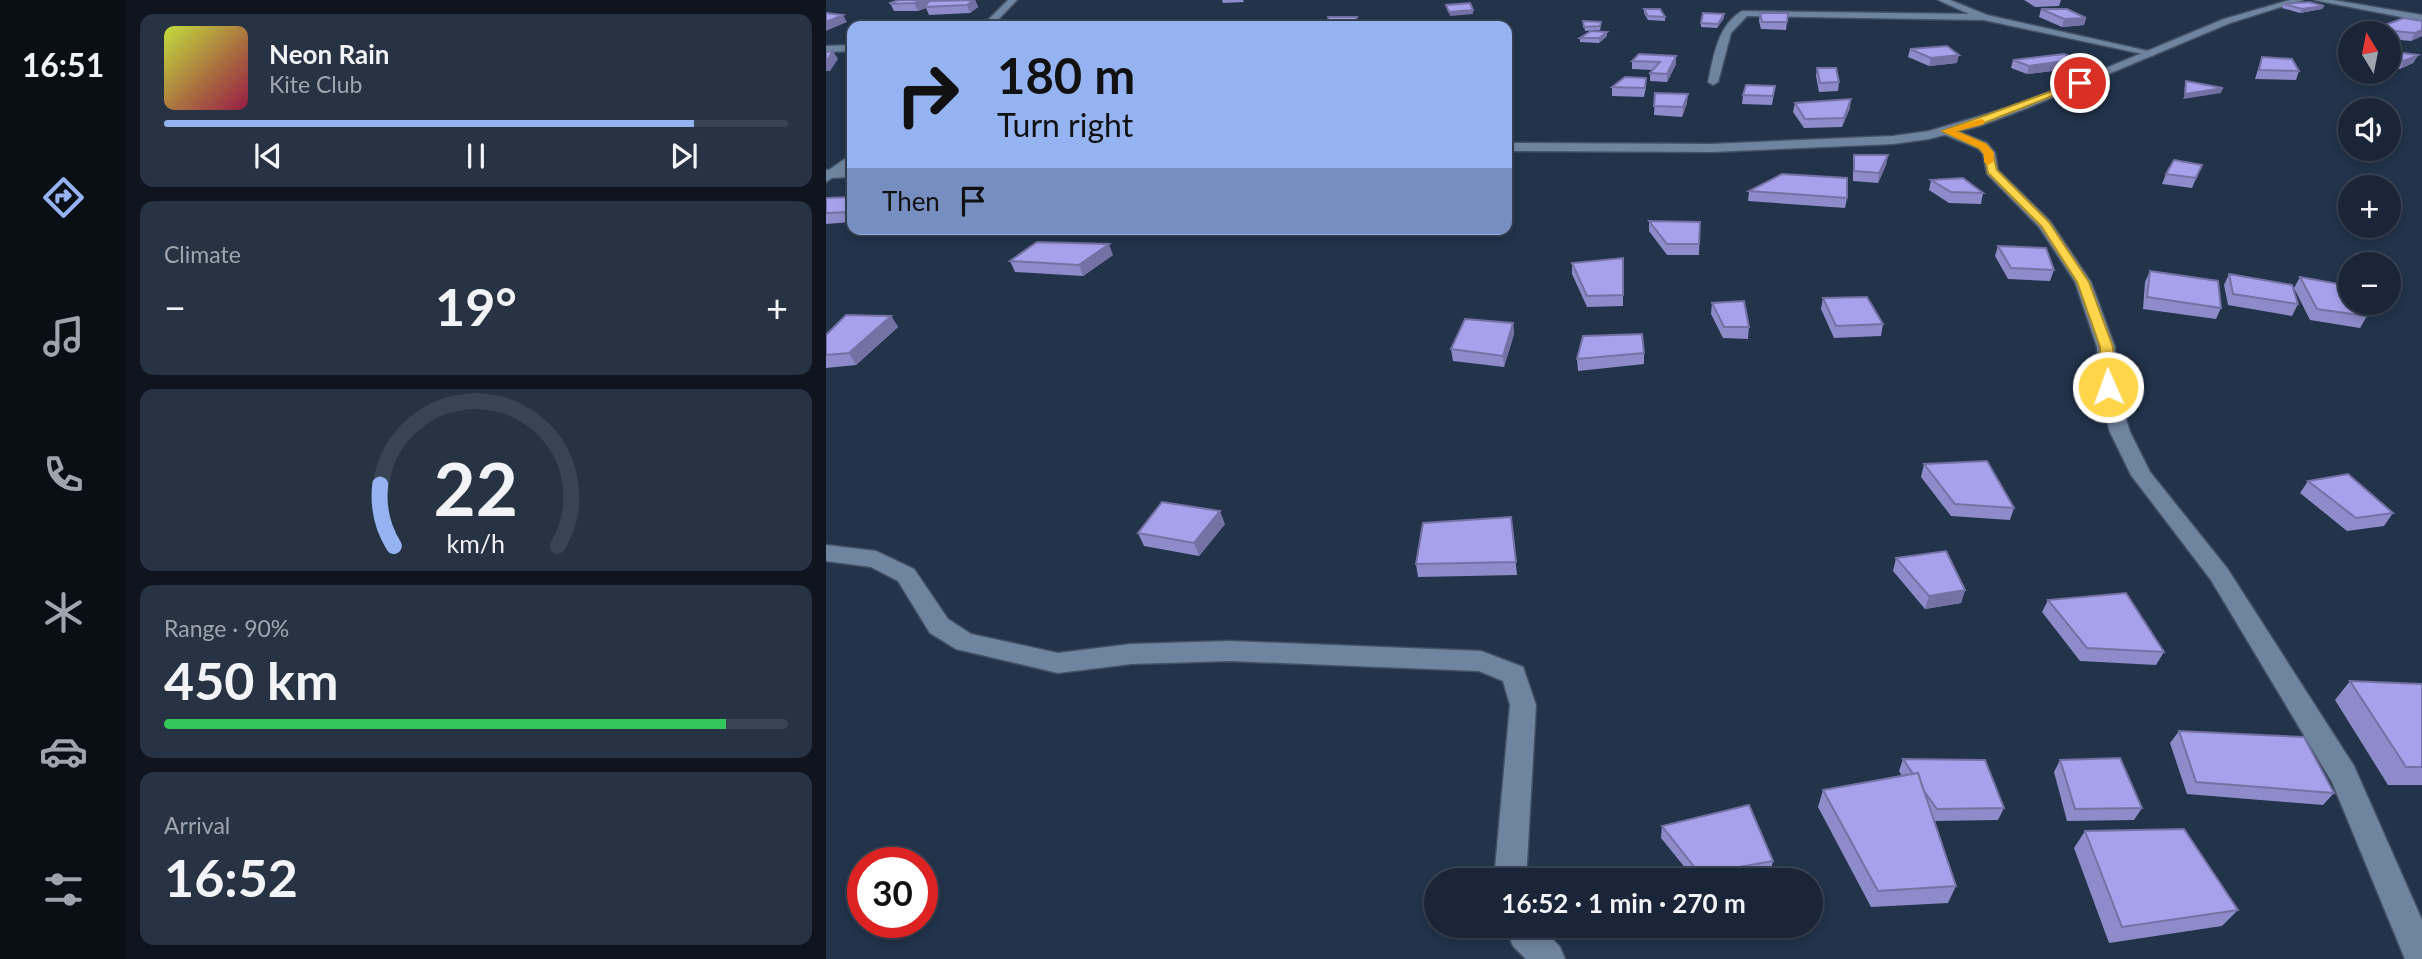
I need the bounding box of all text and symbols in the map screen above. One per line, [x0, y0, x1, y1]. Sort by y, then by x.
north arrow [2338, 21, 2401, 84]
map controls [2338, 21, 2401, 315]
text: Neon Rain [269, 38, 389, 70]
text: 16:51 [22, 45, 104, 84]
text: 180 m [997, 46, 1135, 104]
icon: right [882, 49, 973, 140]
pin [2050, 53, 2110, 113]
icon: arrive [2061, 64, 2099, 102]
text: Kite Club [269, 70, 362, 98]
button: sound [2338, 98, 2401, 161]
text: Turn right [997, 105, 1133, 144]
icon: previous [249, 137, 287, 175]
icon: pause [457, 137, 495, 175]
icon: next [665, 137, 703, 175]
icon: directions [39, 173, 88, 222]
button: + [2338, 175, 2401, 238]
icon: arrive [954, 182, 992, 220]
text: Then [882, 185, 940, 217]
text: Climate [164, 240, 241, 268]
button: − [2338, 252, 2401, 315]
text: 19° [435, 275, 517, 337]
text: − [164, 284, 186, 330]
text: + [766, 284, 788, 330]
icon: music [39, 312, 88, 361]
position arrow [2071, 350, 2145, 424]
text: 22 [434, 444, 518, 532]
icon: phone [39, 450, 88, 499]
text: km/h [447, 527, 505, 557]
icon: climate [39, 588, 88, 637]
text: Range · 90% [164, 614, 289, 642]
text: 450 km [164, 649, 338, 711]
icon: car [39, 727, 88, 776]
text: Arrival [164, 811, 230, 839]
text: 16:52 [164, 846, 298, 908]
speed limit sign: 30 [847, 847, 938, 938]
icon: filters [39, 865, 88, 914]
text: 16:52 · 1 min · 270 m [1501, 887, 1746, 919]

